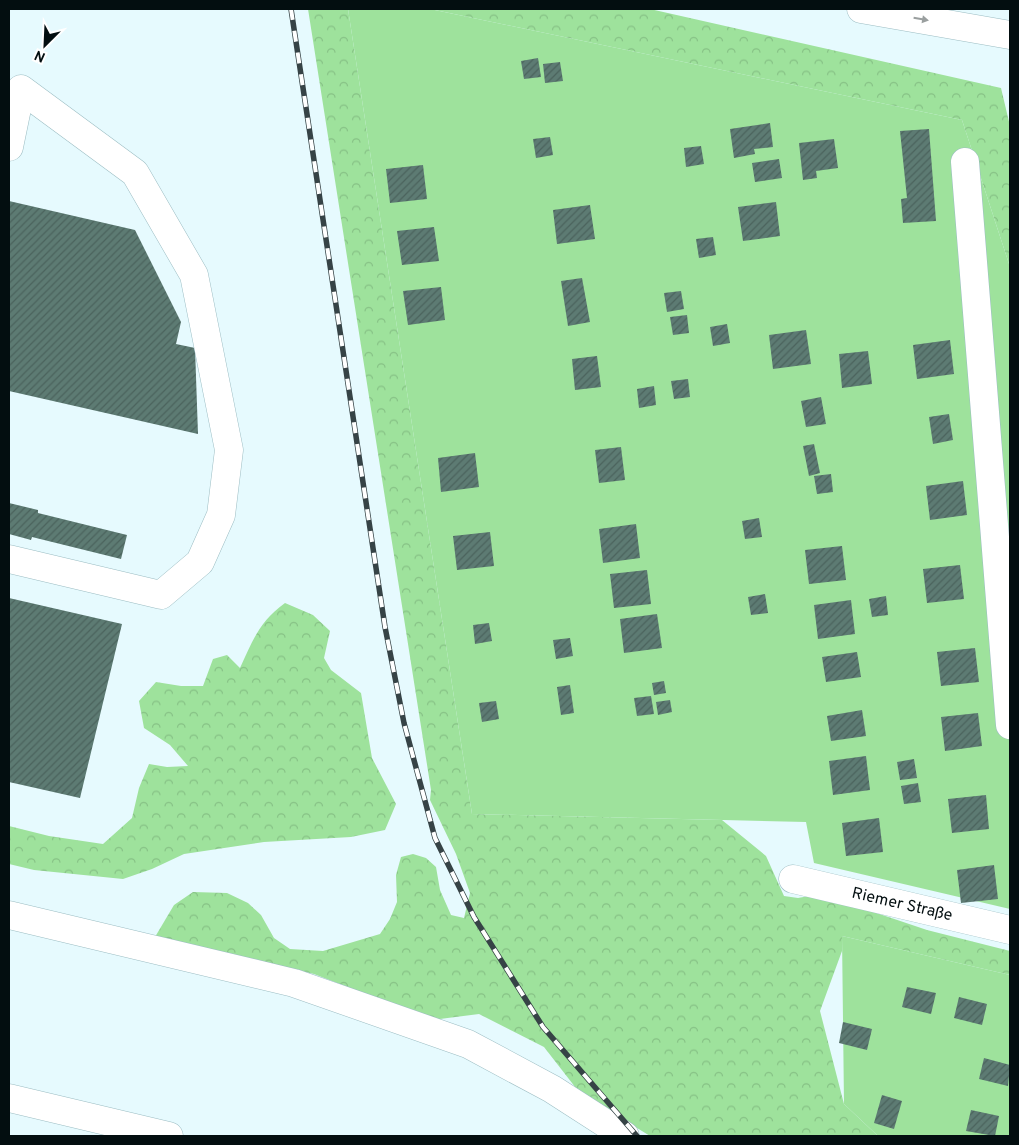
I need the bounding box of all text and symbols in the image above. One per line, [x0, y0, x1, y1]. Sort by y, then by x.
one-way arrow [914, 16, 930, 24]
north arrow [20, 20, 70, 70]
text: N [32, 46, 48, 65]
street label: Riemer Straße [850, 884, 954, 926]

